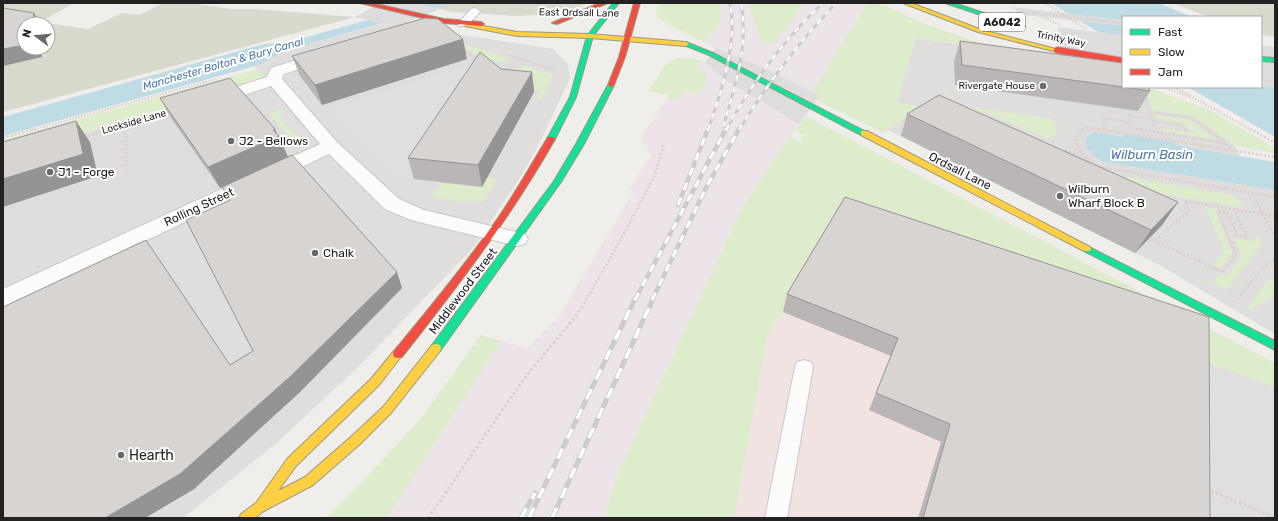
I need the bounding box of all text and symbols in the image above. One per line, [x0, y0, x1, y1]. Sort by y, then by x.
street label: East Ordsall Lane [539, 6, 620, 20]
road number: A6042 [979, 13, 1025, 31]
north arrow [16, 16, 56, 56]
legend [1122, 16, 1262, 88]
text: Fast [1158, 25, 1182, 39]
text: N [20, 28, 34, 39]
street label: Trinity Way [1035, 28, 1087, 50]
water label: Manchester Bolton & Bury Canal [141, 35, 305, 93]
text: Slow [1158, 45, 1185, 59]
text: Jam [1158, 65, 1183, 79]
place label: Rivergate House [958, 80, 1035, 92]
marker: Rivergate House [1038, 81, 1048, 91]
street label: Lockside Lane [101, 107, 168, 137]
place label: J2 - Bellows [239, 134, 308, 148]
marker: J2 - Bellows [226, 136, 236, 146]
water label: Wilburn Basin [1111, 147, 1193, 162]
street label: Ordsall Lane [926, 149, 994, 193]
place label: J1 - Forge [58, 165, 115, 179]
marker: J1 - Forge [45, 167, 55, 177]
place label: Wilburn Wharf Block B [1068, 182, 1145, 210]
street label: Rolling Street [162, 185, 236, 229]
marker: Wilburn Wharf Block B [1055, 191, 1065, 201]
street label: Middlewood Street [426, 245, 500, 337]
place label: Chalk [323, 246, 355, 260]
marker: Chalk [310, 248, 320, 258]
place label: Hearth [129, 447, 174, 464]
marker: Hearth [116, 450, 126, 460]

